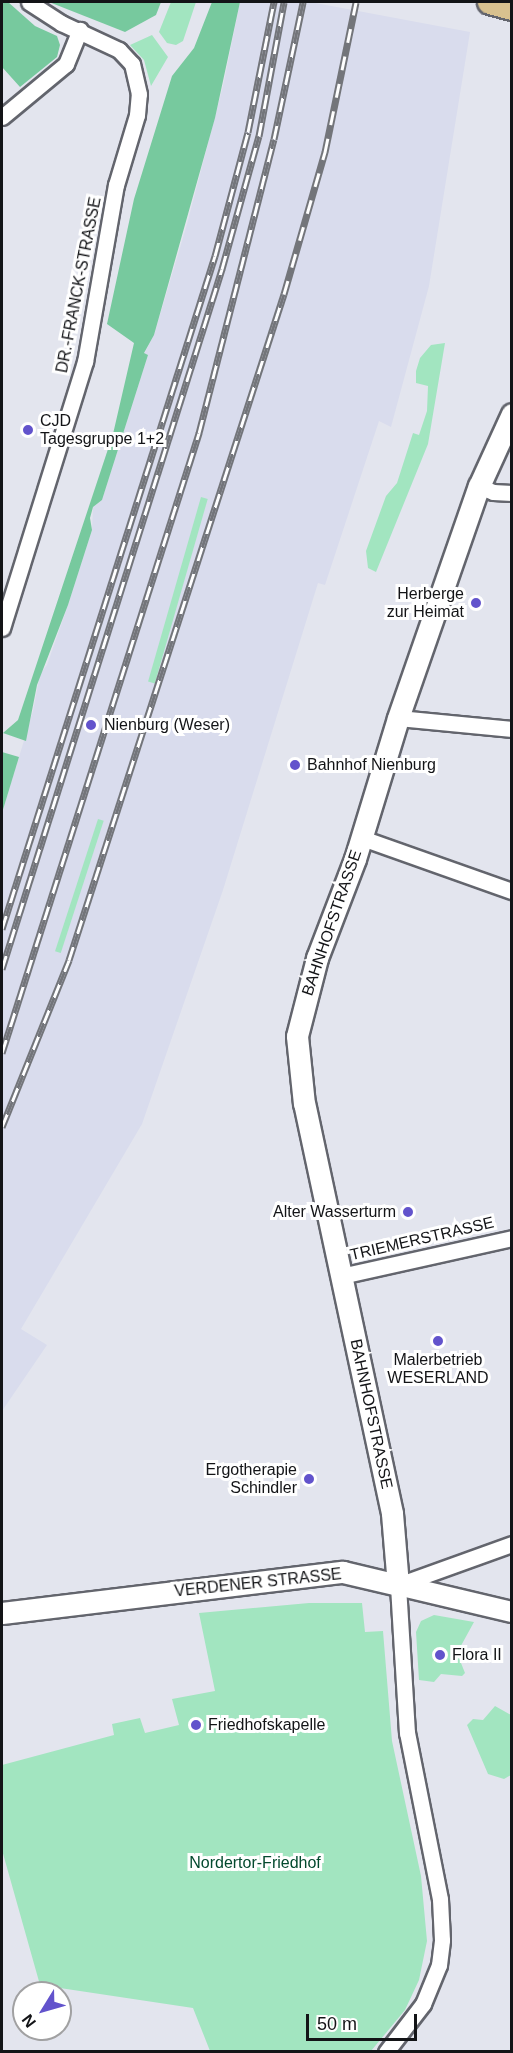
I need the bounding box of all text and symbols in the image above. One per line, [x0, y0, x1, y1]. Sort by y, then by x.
street label: DR.-FRANCK-STRASSE [53, 195, 105, 375]
place label: CJD Tagesgruppe 1+2 [40, 411, 164, 449]
marker: CJD Tagesgruppe 1+2 [21, 423, 35, 437]
place label: Herberge zur Heimat [387, 584, 464, 622]
marker: Herberge zur Heimat [469, 596, 483, 610]
place label: Nienburg (Weser) [104, 715, 230, 735]
marker: Nienburg (Weser) [82, 716, 100, 734]
place label: Bahnhof Nienburg [307, 755, 436, 775]
marker: Bahnhof Nienburg [288, 758, 302, 772]
street label: BAHNHOFSTRASSE [298, 848, 366, 998]
place label: Alter Wasserturm [273, 1202, 396, 1222]
marker: Alter Wasserturm [401, 1205, 415, 1219]
street label: TRIEMERSTRASSE [348, 1213, 496, 1265]
marker: Malerbetrieb WESERLAND [431, 1334, 445, 1348]
street label: BAHNHOFSTRASSE [346, 1337, 396, 1491]
place label: Malerbetrieb WESERLAND [387, 1350, 489, 1388]
place label: Ergotherapie Schindler [205, 1460, 297, 1498]
marker: Ergotherapie Schindler [302, 1472, 316, 1486]
street label: VERDENER STRASSE [173, 1565, 343, 1601]
place label: Flora II [452, 1645, 502, 1665]
marker: Flora II [433, 1648, 447, 1662]
place label: Friedhofskapelle [208, 1715, 325, 1735]
marker: Friedhofskapelle [189, 1718, 203, 1732]
park label: Nordertor-Friedhof [189, 1853, 321, 1873]
north arrow [12, 1981, 72, 2041]
scale bar [309, 2002, 420, 2040]
text: N [19, 2011, 39, 2031]
text: 50 m [317, 2014, 357, 2034]

